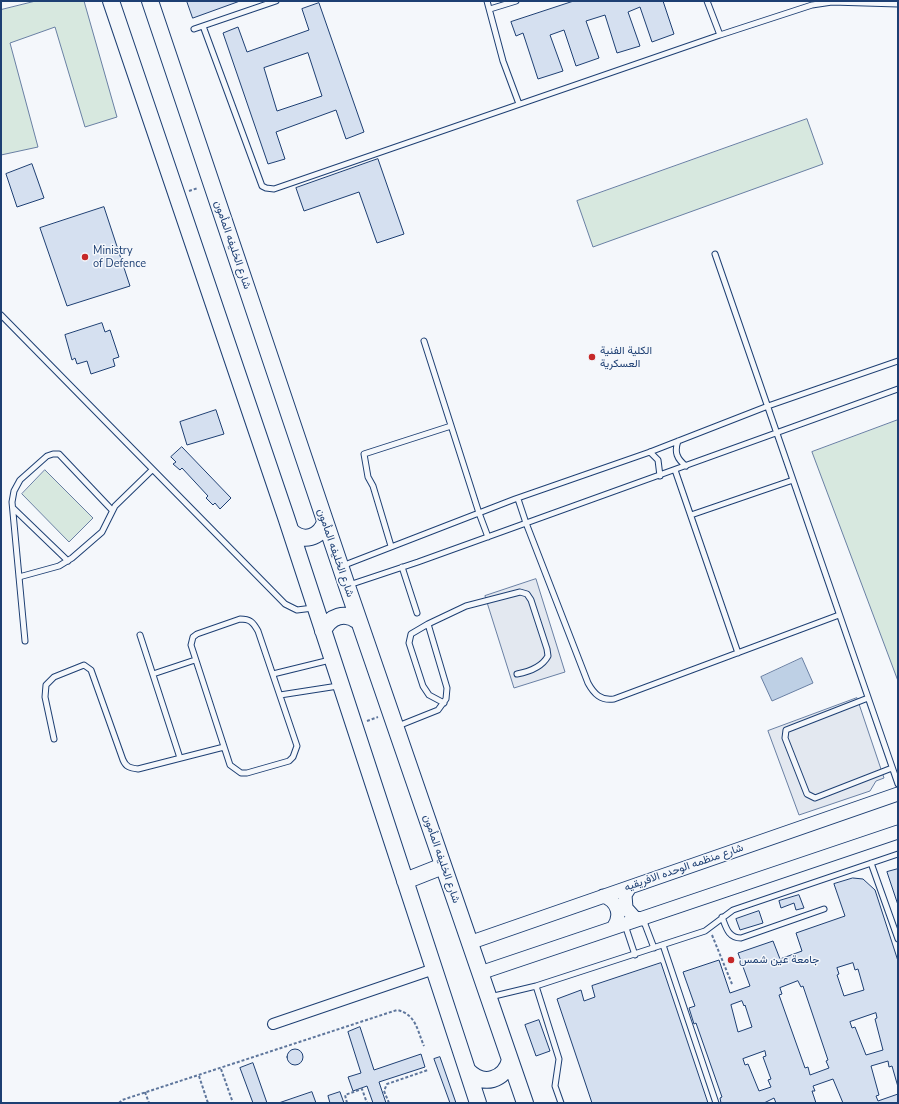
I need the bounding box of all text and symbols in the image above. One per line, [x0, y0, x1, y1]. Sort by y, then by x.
street label: شارع الخليفه المأمون [211, 199, 253, 291]
place label: Ministry of Defence [93, 244, 146, 270]
marker: Ministry of Defence [80, 252, 90, 262]
place label: الكلية الفنية العسكرية [600, 344, 652, 370]
marker: الكلية الفنية العسكرية [587, 352, 597, 362]
street label: شارع الخليفه المأمون [314, 507, 356, 599]
street label: شارع الخليفه المأمون [420, 813, 462, 905]
street label: شارع منظمه الوحده الافريقيه [623, 841, 745, 895]
place label: جامعة عين شمس [739, 953, 819, 967]
marker: جامعة عين شمس [726, 955, 736, 965]

